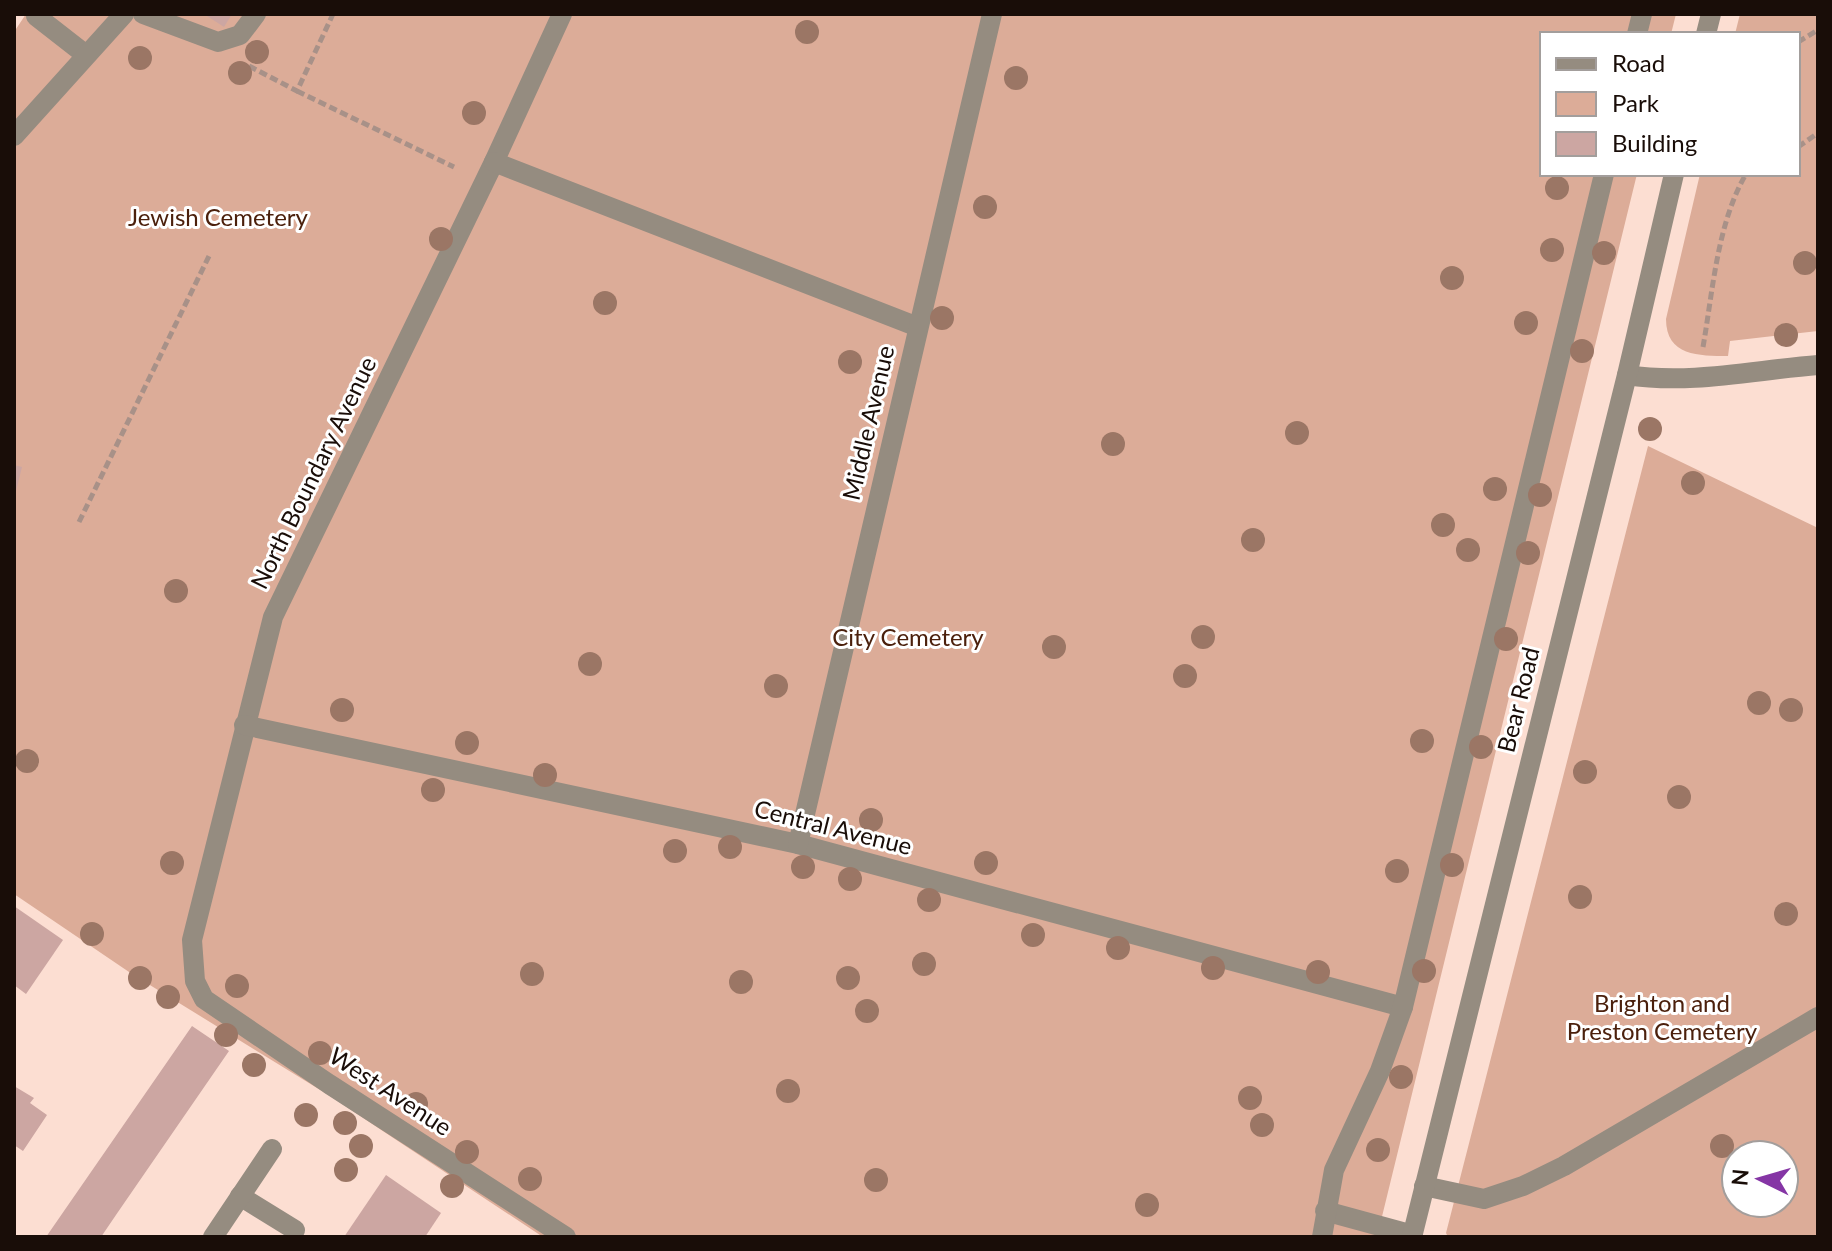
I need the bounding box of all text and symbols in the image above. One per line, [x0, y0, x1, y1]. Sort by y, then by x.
legend [1540, 32, 1800, 176]
text: Road [1612, 48, 1665, 77]
text: Park [1612, 88, 1660, 117]
text: Building [1612, 128, 1697, 157]
park label: Jewish Cemetery [128, 202, 309, 231]
street label: Middle Avenue [836, 342, 899, 503]
street label: North Boundary Avenue [244, 351, 382, 593]
park label: City Cemetery [832, 622, 984, 651]
street label: Bear Road [1490, 644, 1545, 755]
street label: Central Avenue [752, 793, 915, 860]
park label: Brighton and Preston Cemetery [1567, 988, 1758, 1045]
street label: West Avenue [324, 1040, 457, 1141]
north arrow [1720, 1139, 1800, 1219]
text: N [1725, 1168, 1754, 1187]

